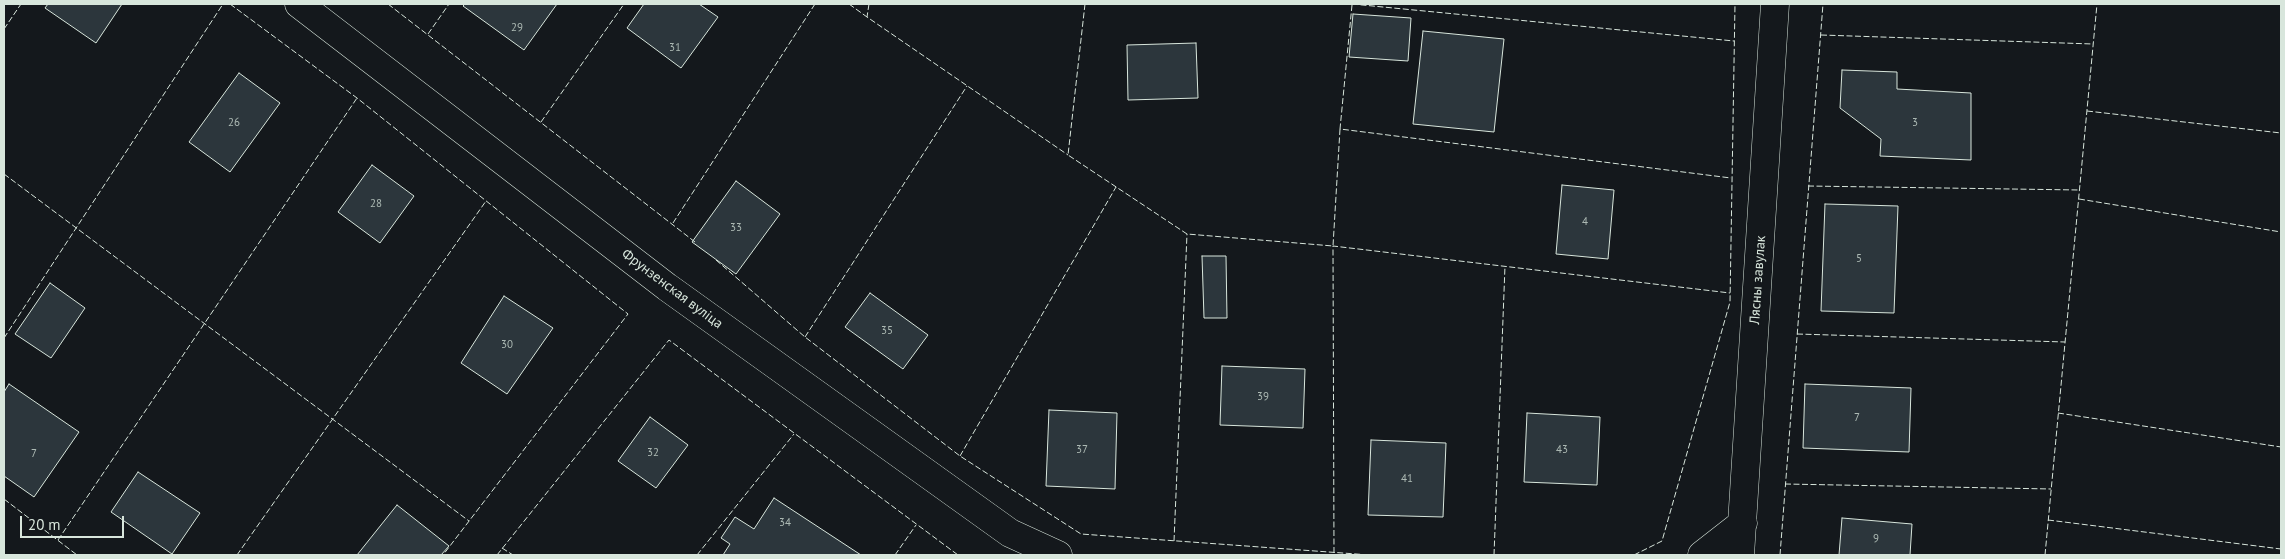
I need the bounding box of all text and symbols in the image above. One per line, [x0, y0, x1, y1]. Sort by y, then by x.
house number: 29 [511, 21, 523, 35]
house number: 31 [669, 41, 681, 55]
house number: 26 [228, 116, 240, 130]
house number: 3 [1912, 116, 1918, 130]
house number: 28 [370, 197, 382, 211]
house number: 4 [1582, 215, 1588, 229]
house number: 33 [730, 221, 742, 235]
street label: Лясны завулак [1747, 235, 1769, 325]
street label: Фрунзенская вуліца [618, 245, 726, 333]
house number: 5 [1856, 252, 1862, 266]
house number: 35 [881, 324, 893, 338]
house number: 30 [501, 338, 513, 352]
house number: 39 [1257, 390, 1269, 404]
house number: 7 [1854, 411, 1860, 425]
house number: 37 [1076, 443, 1088, 457]
house number: 43 [1556, 443, 1568, 457]
house number: 32 [647, 446, 659, 460]
house number: 7 [31, 447, 37, 461]
house number: 41 [1401, 472, 1413, 486]
scale bar [22, 506, 126, 538]
text: 20 m [28, 515, 61, 534]
house number: 34 [779, 516, 791, 530]
house number: 9 [1873, 532, 1879, 546]

